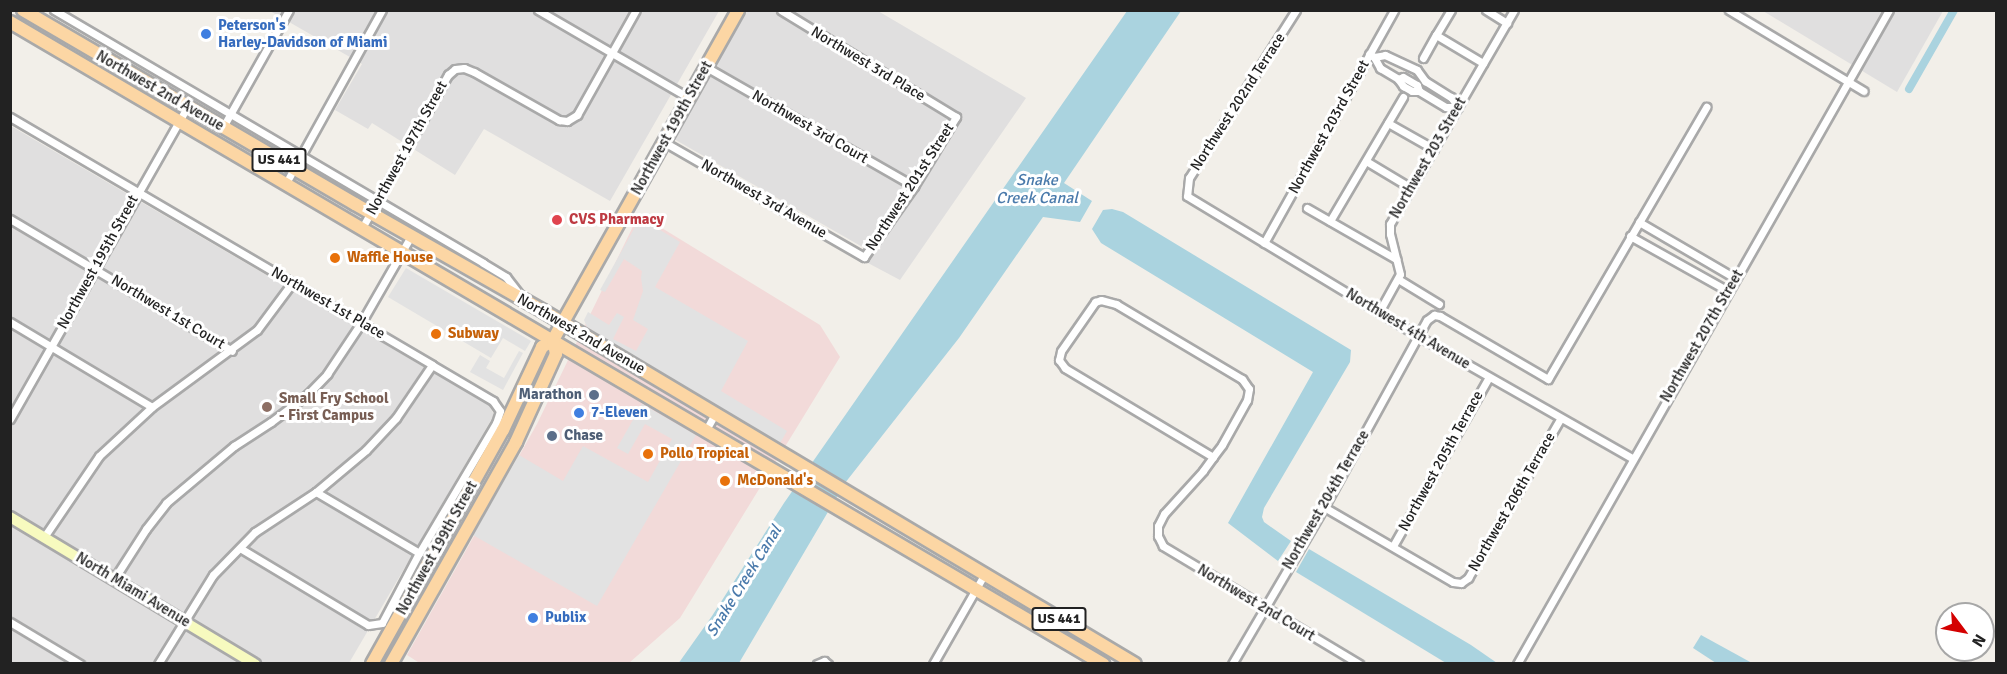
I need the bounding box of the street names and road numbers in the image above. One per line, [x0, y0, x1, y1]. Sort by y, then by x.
street label: Northwest 3rd Place [808, 23, 928, 105]
street label: Northwest 202nd Terrace [1187, 30, 1289, 174]
street label: Northwest 2nd Avenue [93, 47, 227, 135]
street label: Northwest 203rd Street [1285, 57, 1373, 197]
street label: Northwest 199th Street [628, 58, 716, 198]
street label: Northwest 197th Street [363, 78, 451, 218]
street label: Northwest 3rd Court [749, 86, 871, 168]
street label: Northwest 203 Street [1386, 94, 1470, 222]
street label: Northwest 201st Street [862, 120, 958, 254]
road number: US 441 [250, 149, 308, 171]
street label: Northwest 3rd Avenue [698, 156, 830, 242]
street label: Northwest 195th Street [54, 192, 142, 332]
street label: Northwest 1st Place [268, 263, 388, 343]
street label: Northwest 207th Street [1657, 266, 1747, 406]
street label: Northwest 1st Court [108, 271, 228, 353]
street label: Northwest 4th Avenue [1343, 285, 1473, 373]
street label: Northwest 2nd Avenue [514, 290, 648, 378]
street label: Northwest 205th Terrace [1395, 388, 1487, 534]
street label: Northwest 204th Terrace [1279, 427, 1373, 573]
street label: Northwest 206th Terrace [1465, 429, 1559, 575]
street label: Northwest 199th Street [393, 478, 481, 618]
street label: North Miami Avenue [72, 549, 194, 631]
street label: Northwest 2nd Court [1194, 561, 1318, 645]
road number: US 441 [1030, 608, 1088, 630]

